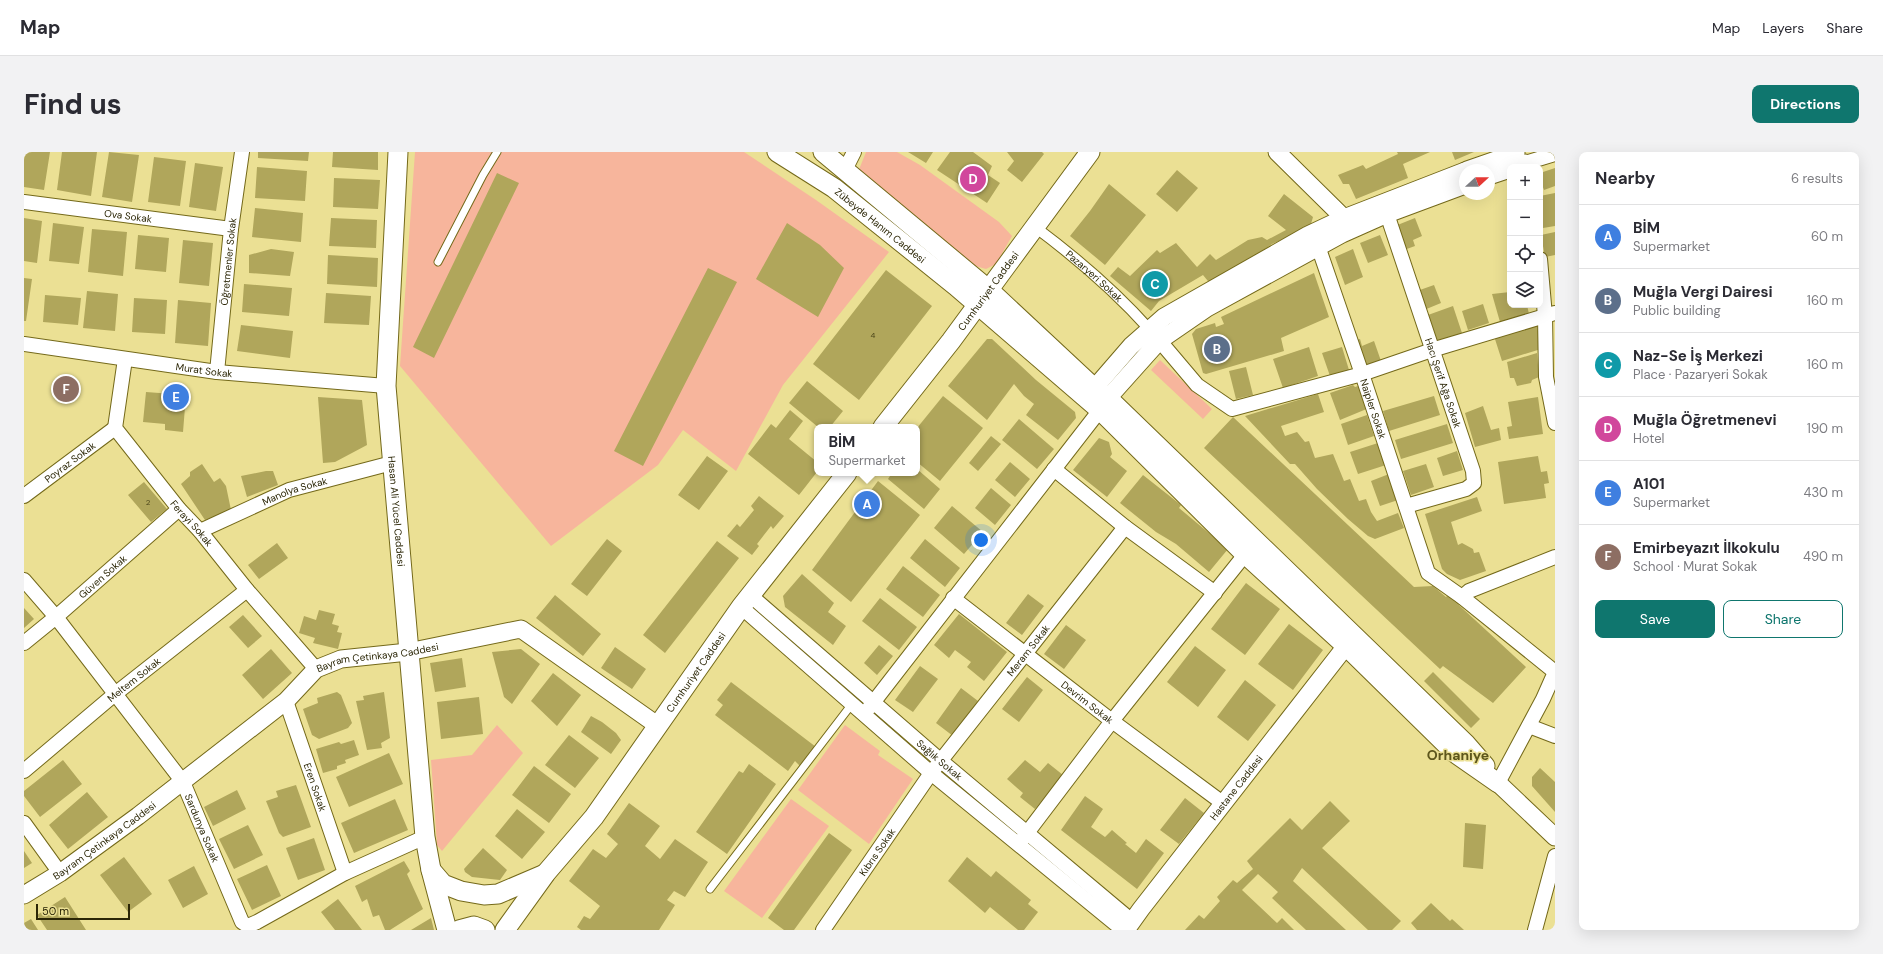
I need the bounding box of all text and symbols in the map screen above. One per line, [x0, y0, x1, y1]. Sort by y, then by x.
text: Map [20, 15, 60, 40]
text: Map [1712, 19, 1740, 37]
text: Layers [1762, 19, 1804, 37]
text: Share [1826, 19, 1863, 37]
button: Directions [1752, 85, 1859, 123]
text: Find us [24, 86, 122, 123]
pin: D [960, 164, 986, 194]
north arrow [1459, 164, 1495, 200]
map controls [1507, 164, 1543, 308]
button: + [1507, 164, 1543, 200]
text: Nearby [1595, 167, 1655, 189]
text: 6 results [1791, 170, 1843, 187]
street label: Zübeyde Hanım Caddesi [832, 185, 928, 266]
button: − [1507, 200, 1543, 236]
street label: Ova Sokak [103, 207, 153, 226]
street label: Öğretmenler Sokak [218, 217, 240, 306]
text: BİM [1633, 218, 1660, 238]
text: A [1603, 228, 1613, 245]
text: 60 m [1811, 228, 1843, 245]
button: locate [1507, 236, 1543, 272]
text: Supermarket [1633, 238, 1710, 255]
street label: Pazaryeri Sokak [1063, 248, 1125, 305]
street label: Cumhuriyet Caddesi [955, 249, 1022, 333]
pin: C [1142, 269, 1168, 299]
button: layers [1507, 272, 1543, 308]
text: Muğla Vergi Dairesi [1633, 282, 1773, 302]
text: B [1604, 292, 1612, 309]
text: 160 m [1807, 292, 1843, 309]
text: Public building [1633, 302, 1721, 319]
house number: 4 [871, 330, 876, 340]
pin: B [1204, 334, 1230, 364]
street label: Hacı Şerif Ağa Sokak [1422, 336, 1464, 430]
text: Naz-Se İş Merkezi [1633, 346, 1763, 366]
text: C [1603, 356, 1613, 373]
text: 160 m [1807, 356, 1843, 373]
street label: Murat Sokak [175, 360, 233, 380]
text: Place · Pazaryeri Sokak [1633, 366, 1768, 383]
pin: F [53, 374, 79, 404]
street label: Naipler Sokak [1357, 377, 1389, 441]
pin: E [163, 382, 189, 412]
text: Muğla Öğretmenevi [1633, 410, 1777, 430]
text: D [1603, 420, 1613, 437]
text: 190 m [1807, 420, 1843, 437]
popup [814, 424, 920, 476]
text: Hotel [1633, 430, 1665, 447]
text: BİM [828, 432, 855, 452]
street label: Poyraz Sokak [42, 439, 98, 486]
text: Supermarket [828, 452, 906, 469]
street label: Hasan Ali Yücel Caddesi [385, 455, 408, 567]
street label: Manolya Sokak [260, 474, 329, 509]
text: A101 [1633, 474, 1665, 494]
text: E [1604, 484, 1612, 501]
text: 430 m [1803, 484, 1843, 501]
pin: A [854, 489, 880, 519]
text: Supermarket [1633, 494, 1710, 511]
house number: 2 [146, 497, 151, 507]
street label: Ferayi Sokak [167, 498, 216, 549]
your location [971, 530, 991, 550]
text: Emirbeyazıt İlkokulu [1633, 538, 1780, 558]
text: F [1604, 548, 1612, 565]
text: 490 m [1803, 548, 1843, 565]
street label: Güven Sokak [76, 552, 129, 601]
text: School · Murat Sokak [1633, 558, 1757, 575]
button: Save [1595, 600, 1715, 638]
button: Share [1723, 600, 1843, 638]
street label: Meram Sokak [1004, 622, 1053, 679]
street label: Cumhuriyet Caddesi [663, 630, 728, 715]
street label: Bayram Çetinkaya Caddesi [314, 640, 440, 675]
street label: Meltem Sokak [105, 655, 163, 705]
street label: Devrim Sokak [1058, 678, 1116, 727]
street label: Sağlık Sokak [914, 737, 965, 783]
district label: Orhaniye [1427, 746, 1489, 764]
street label: Hastane Caddesi [1207, 753, 1266, 823]
street label: Eren Sokak [301, 761, 329, 813]
street label: Sardunya Sokak [182, 792, 222, 864]
street label: Bayram Çetinkaya Caddesi [51, 799, 158, 883]
street label: Kıbrıs Sokak [856, 826, 898, 878]
scale bar [36, 902, 130, 921]
text: 50 m [42, 904, 69, 918]

